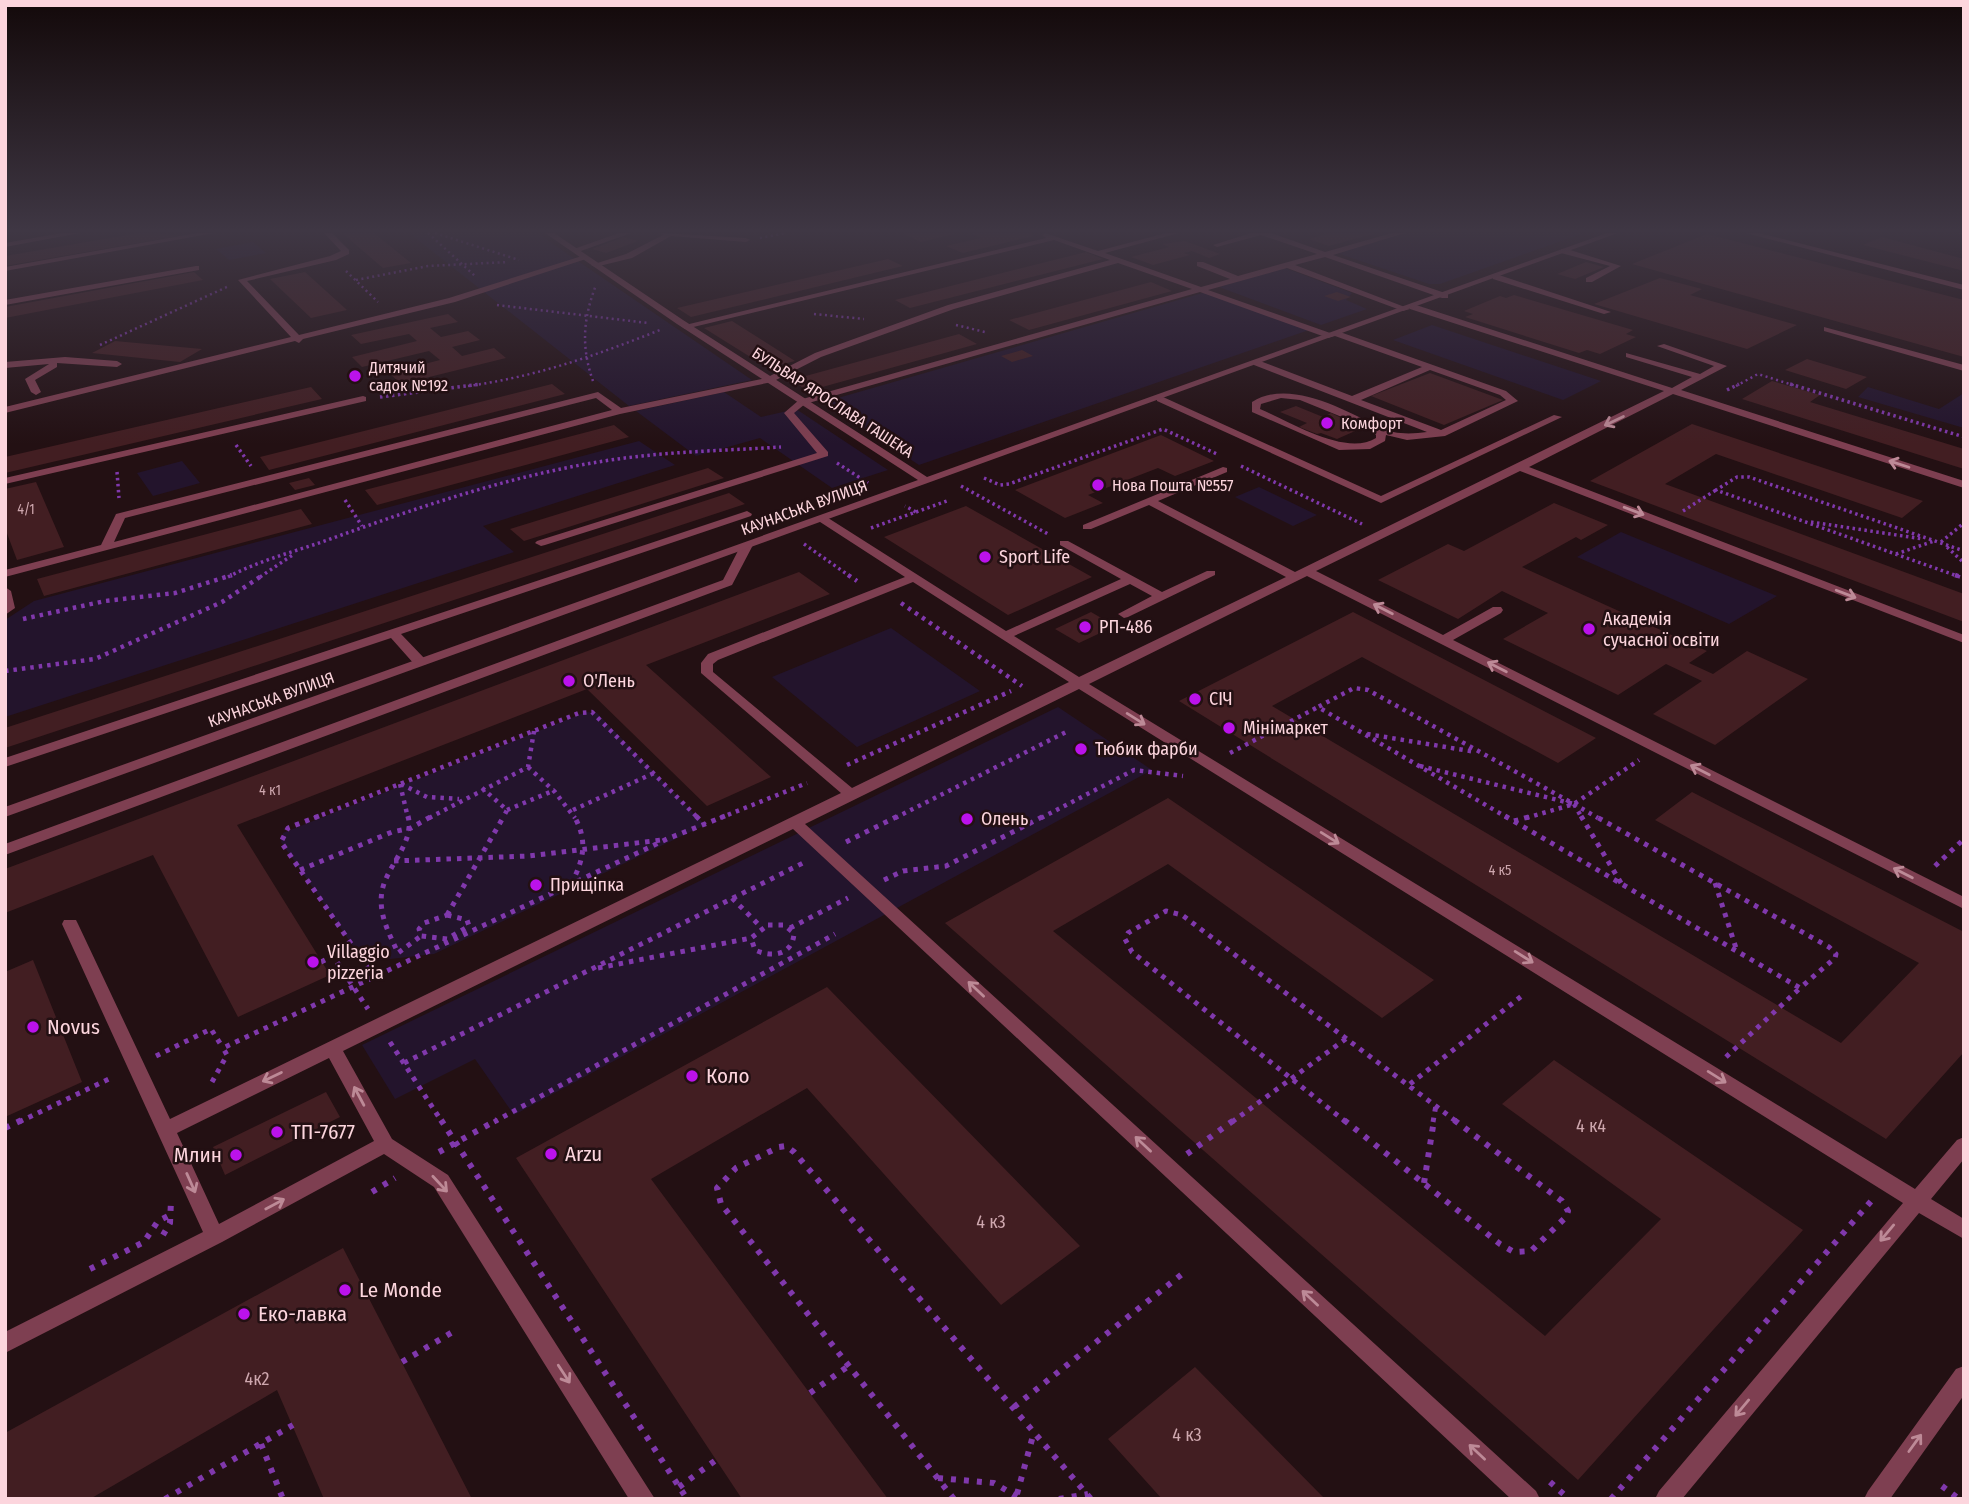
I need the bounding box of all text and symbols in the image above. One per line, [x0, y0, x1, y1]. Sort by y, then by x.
street label: БУЛЬВАР ЯРОСЛАВА ГАШЕКА [749, 343, 917, 462]
place label: Дитячий садок №192 [368, 358, 448, 395]
marker: Дитячий садок №192 [347, 368, 363, 384]
place label: Комфорт [1341, 414, 1403, 433]
one-way arrow [1604, 414, 1625, 428]
marker: Комфорт [1319, 415, 1335, 431]
one-way arrow [1888, 457, 1910, 470]
street label: КАУНАСЬКА ВУЛИЦЯ [738, 476, 870, 539]
place label: Нова Пошта №557 [1112, 476, 1234, 495]
marker: Нова Пошта №557 [1090, 477, 1106, 493]
house number: 4/1 [17, 501, 35, 518]
one-way arrow [1623, 506, 1645, 519]
place label: Sport Life [999, 546, 1070, 568]
marker: Sport Life [977, 549, 993, 565]
one-way arrow [1835, 588, 1857, 601]
one-way arrow [1373, 602, 1394, 616]
place label: Академія сучасної освіти [1603, 608, 1720, 651]
place label: РП-486 [1099, 616, 1152, 638]
marker: РП-486 [1077, 619, 1093, 635]
marker: Академія сучасної освіти [1581, 621, 1597, 637]
one-way arrow [1487, 659, 1508, 673]
street label: КАУНАСЬКА ВУЛИЦЯ [205, 668, 337, 731]
place label: О'Лень [583, 670, 635, 692]
marker: О'Лень [561, 673, 577, 689]
place label: СІЧ [1209, 688, 1233, 710]
marker: СІЧ [1187, 691, 1203, 707]
one-way arrow [1126, 712, 1146, 726]
place label: Мінімаркет [1243, 717, 1329, 739]
marker: Мінімаркет [1221, 720, 1237, 736]
place label: Тюбик фарби [1095, 738, 1198, 760]
marker: Тюбик фарби [1073, 741, 1089, 757]
one-way arrow [1690, 762, 1711, 776]
house number: 4 к1 [259, 782, 281, 799]
place label: Олень [981, 808, 1028, 830]
marker: Олень [959, 811, 975, 827]
one-way arrow [1319, 831, 1339, 845]
house number: 4 к5 [1489, 862, 1511, 879]
one-way arrow [1893, 865, 1914, 879]
place label: Прищіпка [550, 874, 624, 896]
marker: Прищіпка [528, 877, 544, 893]
place label: Villaggio pizzeria [327, 941, 390, 984]
one-way arrow [1513, 951, 1533, 965]
marker: Villaggio pizzeria [305, 954, 321, 970]
one-way arrow [968, 981, 985, 998]
place label: Novus [47, 1014, 100, 1040]
marker: Novus [25, 1019, 41, 1035]
place label: Коло [706, 1063, 750, 1089]
marker: Коло [684, 1068, 700, 1084]
one-way arrow [1707, 1070, 1727, 1084]
one-way arrow [262, 1071, 283, 1085]
one-way arrow [352, 1086, 366, 1107]
house number: 4 к4 [1576, 1115, 1606, 1137]
place label: ТП-7677 [291, 1119, 355, 1145]
marker: ТП-7677 [269, 1124, 285, 1140]
one-way arrow [1135, 1135, 1152, 1152]
place label: Arzu [565, 1141, 602, 1167]
place label: Млин [174, 1142, 222, 1168]
marker: Arzu [543, 1146, 559, 1162]
marker: Млин [228, 1147, 244, 1163]
one-way arrow [185, 1172, 198, 1193]
one-way arrow [432, 1175, 448, 1193]
one-way arrow [265, 1197, 285, 1211]
house number: 4 к3 [976, 1211, 1006, 1233]
one-way arrow [1879, 1224, 1895, 1242]
place label: Le Monde [359, 1277, 442, 1303]
marker: Le Monde [337, 1282, 353, 1298]
one-way arrow [1301, 1290, 1319, 1306]
place label: Еко-лавка [258, 1301, 347, 1327]
marker: Еко-лавка [236, 1306, 252, 1322]
one-way arrow [558, 1364, 572, 1384]
house number: 4к2 [244, 1368, 270, 1390]
one-way arrow [1734, 1399, 1750, 1417]
house number: 4 к3 [1172, 1424, 1202, 1446]
one-way arrow [1908, 1434, 1922, 1453]
one-way arrow [1469, 1444, 1486, 1461]

